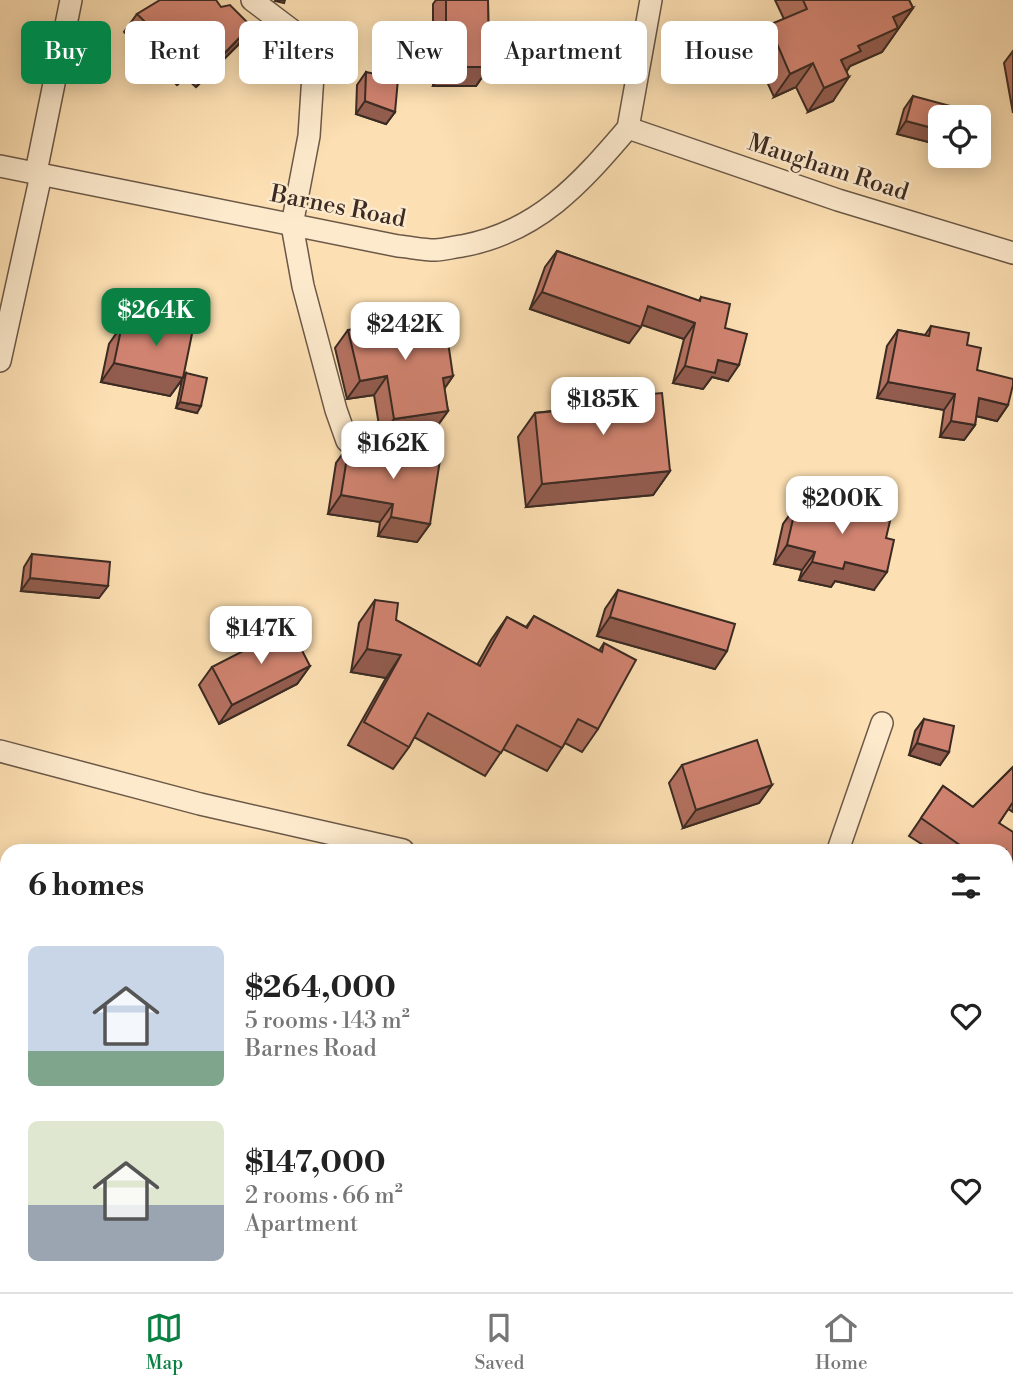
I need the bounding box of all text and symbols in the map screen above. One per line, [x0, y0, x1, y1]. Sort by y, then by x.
chip: Buy [21, 21, 111, 84]
chip: Rent [125, 21, 225, 84]
chip: Filters [239, 21, 358, 84]
chip: New [372, 21, 467, 84]
chip: Apartment [481, 21, 647, 84]
chip: House [661, 21, 778, 84]
map controls [928, 105, 991, 168]
button: locate [928, 105, 991, 168]
street label: Maugham Road [744, 128, 913, 208]
street label: Barnes Road [267, 179, 409, 235]
pin: $264K [107, 288, 205, 348]
text: $264K [117, 297, 195, 325]
pin: $242K [356, 302, 454, 362]
text: $242K [367, 311, 443, 339]
pin: $185K [554, 378, 652, 437]
text: $185K [567, 386, 639, 414]
pin: $162K [344, 421, 442, 481]
text: $162K [357, 430, 429, 458]
pin: $200K [793, 476, 891, 536]
text: $200K [802, 485, 882, 513]
pin: $147K [212, 606, 310, 666]
text: $147K [226, 615, 296, 643]
text: 6 homes [28, 867, 144, 905]
icon: filters [947, 867, 985, 905]
text: $264,000 [245, 969, 396, 1007]
icon: home [84, 974, 168, 1058]
icon: heart [947, 997, 985, 1035]
text: 5 rooms · 143 m² [245, 1007, 410, 1035]
text: Barnes Road [245, 1035, 377, 1063]
text: $147,000 [245, 1144, 386, 1182]
icon: home [84, 1149, 168, 1233]
icon: heart [947, 1172, 985, 1210]
text: 2 rooms · 66 m² [245, 1182, 403, 1210]
text: Apartment [245, 1210, 358, 1238]
tab: Map [145, 1309, 183, 1375]
tab: Saved [474, 1309, 524, 1375]
tab: Home [815, 1309, 867, 1375]

